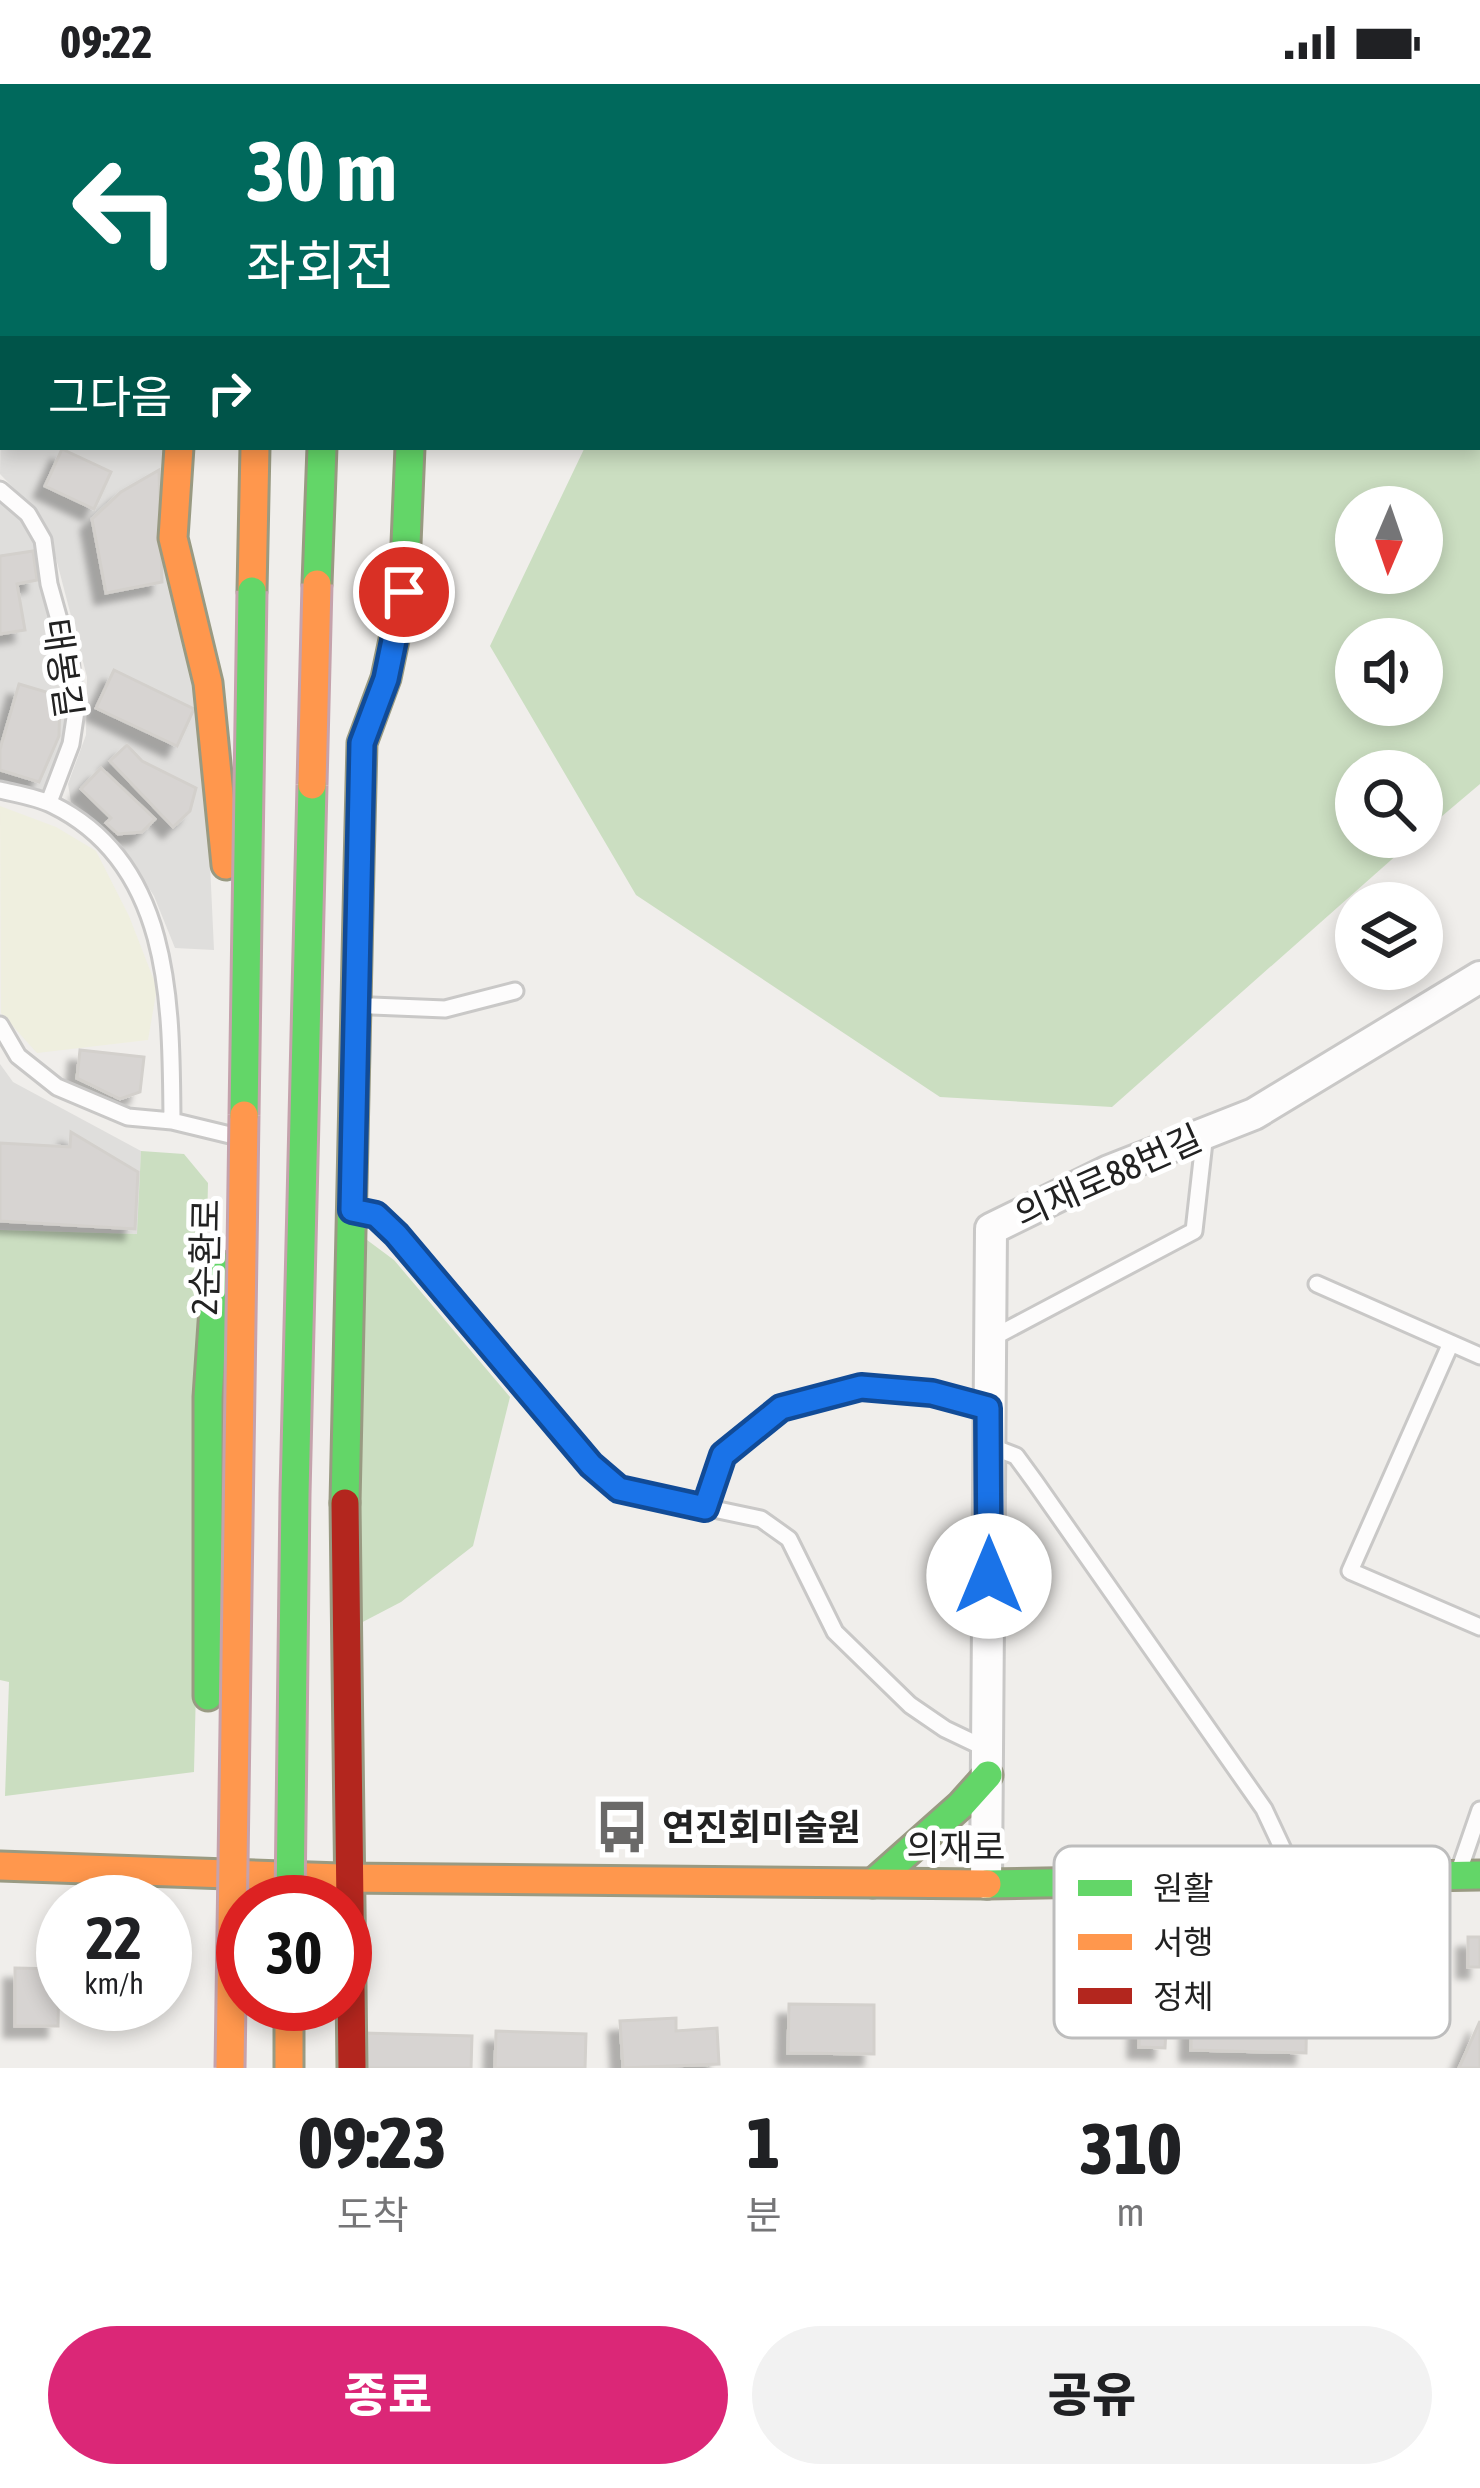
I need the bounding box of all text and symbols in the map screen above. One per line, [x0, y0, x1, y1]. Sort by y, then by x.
text: 09:22 [60, 16, 153, 68]
text: 30 m [246, 123, 397, 219]
icon: left [48, 132, 204, 288]
text: 좌회전 [246, 235, 395, 296]
icon: right [196, 360, 262, 426]
text: 그다음 [48, 371, 172, 423]
north arrow [1335, 486, 1443, 594]
map controls [1335, 486, 1443, 990]
pin [353, 541, 455, 643]
icon: arrive [371, 559, 437, 625]
street label: 태봉길 [35, 616, 91, 720]
button: sound [1335, 618, 1443, 726]
button: search [1335, 750, 1443, 858]
button: layers [1335, 882, 1443, 990]
street label: 의재로88번길 [1008, 1116, 1208, 1236]
street label: 2순환로 [183, 1199, 227, 1315]
position arrow [926, 1513, 1052, 1639]
bus stop icon: 연진회미술원 [593, 1798, 651, 1856]
place label: 연진회미술원 [662, 1806, 861, 1848]
street label: 의재로 [906, 1826, 1006, 1868]
legend [1054, 1846, 1450, 2038]
text: 원활 [1153, 1869, 1214, 1907]
speed limit sign: 30 [216, 1875, 372, 2031]
text: 22 [86, 1903, 142, 1972]
text: 서행 [1153, 1923, 1214, 1961]
text: km/h [84, 1966, 144, 2000]
text: 정체 [1153, 1977, 1214, 2015]
text: 09:23 [299, 2101, 447, 2183]
text: 1 [746, 2101, 780, 2183]
text: 310 [1080, 2107, 1181, 2189]
text: m [1117, 2190, 1145, 2234]
text: 도착 [337, 2193, 409, 2237]
text: 분 [745, 2193, 781, 2237]
button: 종료 [48, 2326, 728, 2464]
button: 공유 [752, 2326, 1432, 2464]

